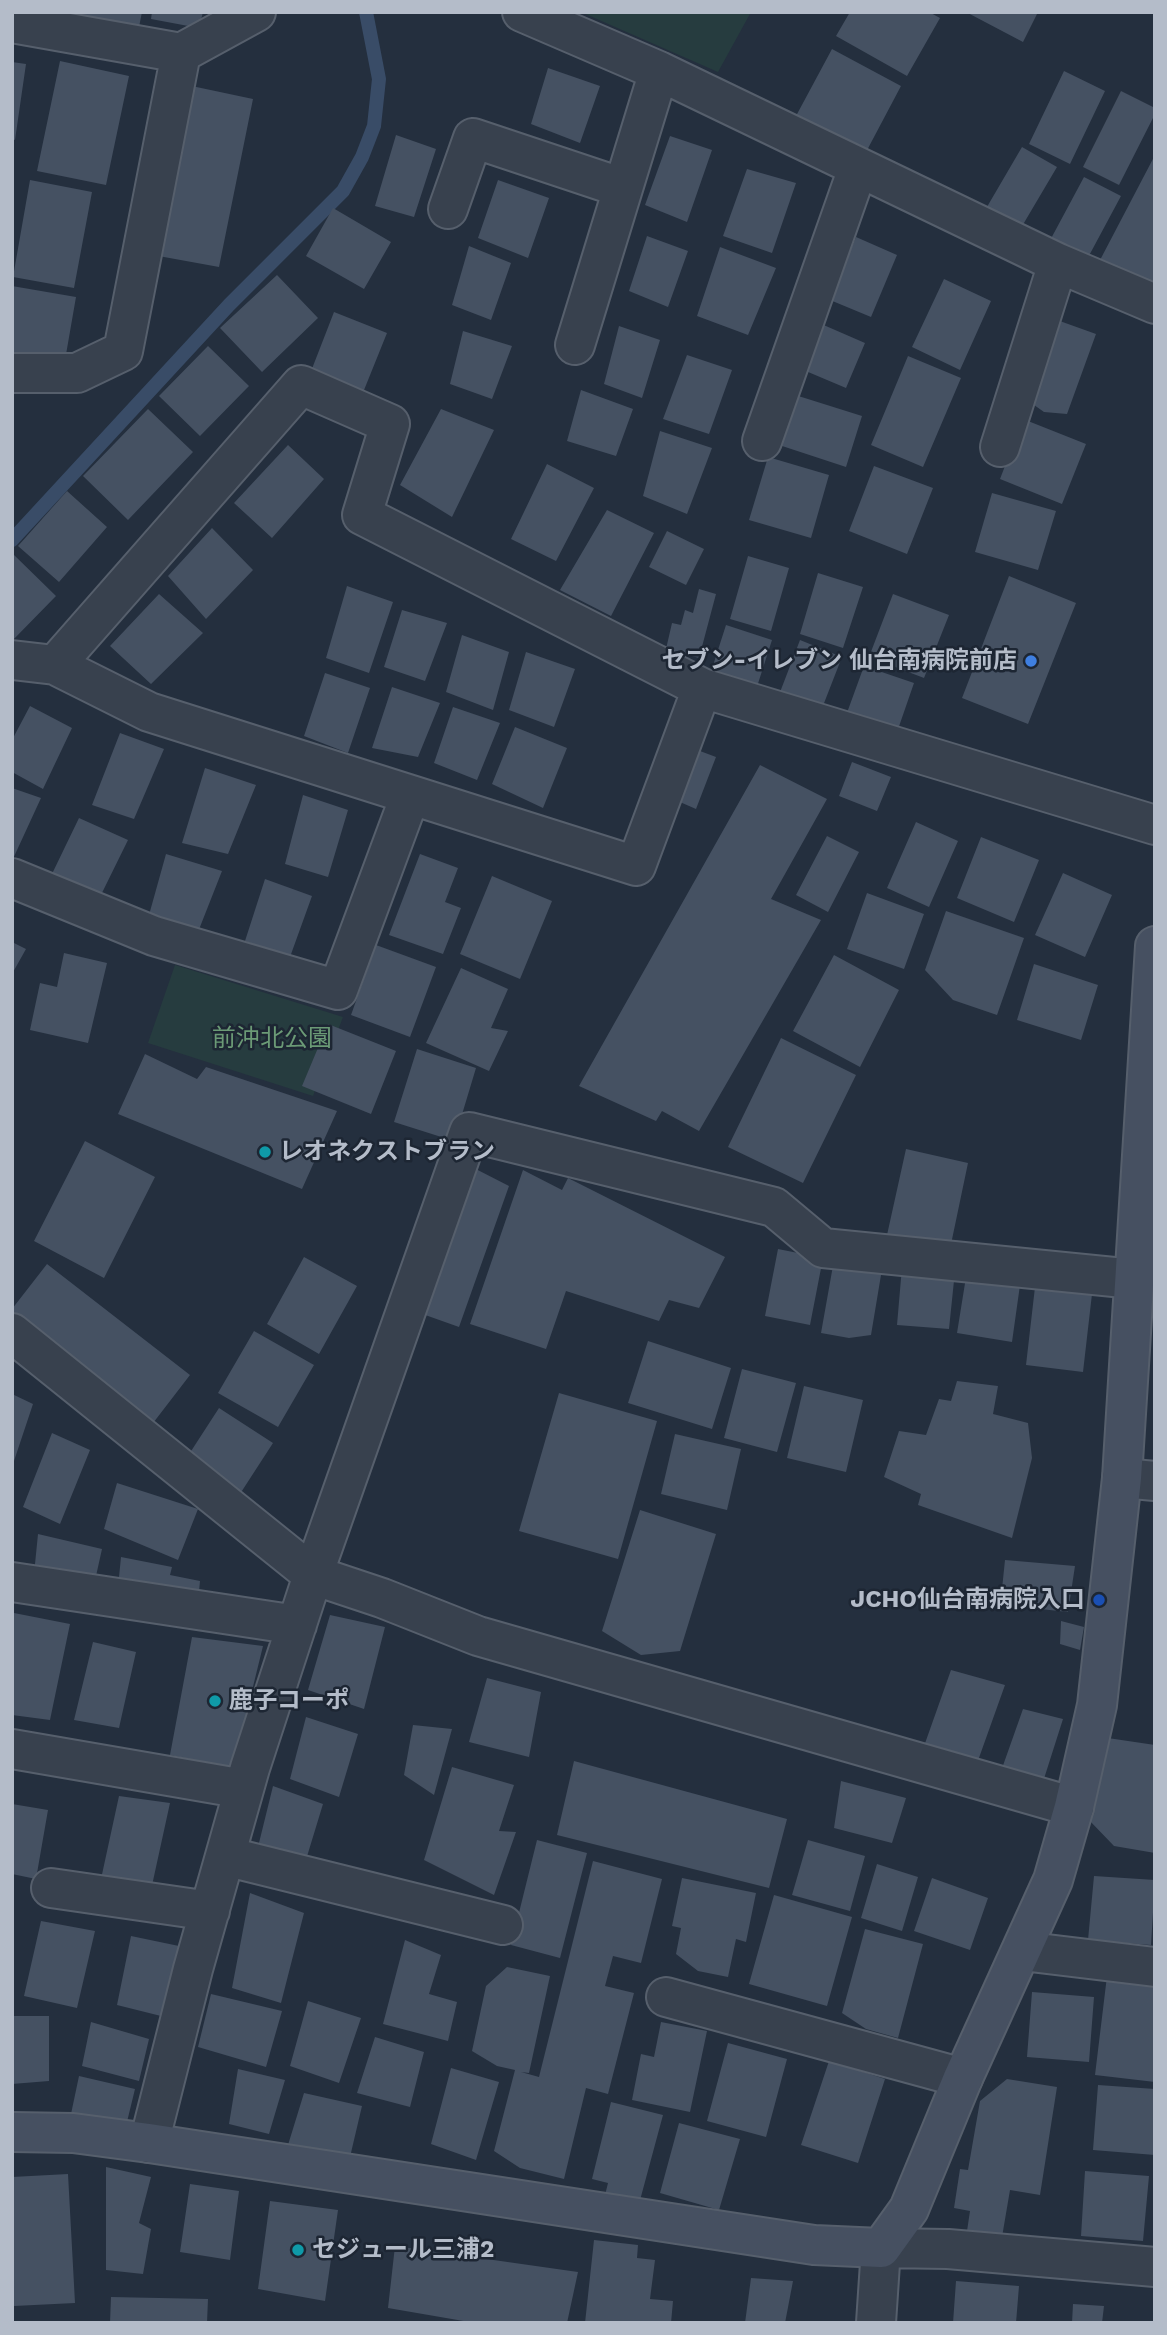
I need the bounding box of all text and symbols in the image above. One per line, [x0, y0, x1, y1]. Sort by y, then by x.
place label: セブン-イレブン 仙台南病院前店 [661, 647, 1017, 675]
marker: セブン-イレブン 仙台南病院前店 [1023, 653, 1039, 669]
park label: 前沖北公園 [212, 1025, 332, 1053]
place label: レオネクストブラン [279, 1138, 495, 1166]
marker: レオネクストブラン [257, 1144, 273, 1160]
place label: JCHO仙台南病院入口 [850, 1586, 1085, 1614]
marker: JCHO仙台南病院入口 [1091, 1592, 1107, 1608]
place label: 鹿子コーポ [229, 1687, 349, 1715]
marker: 鹿子コーポ [207, 1693, 223, 1709]
place label: セジュール三浦2 [312, 2236, 494, 2264]
marker: セジュール三浦2 [290, 2242, 306, 2258]

